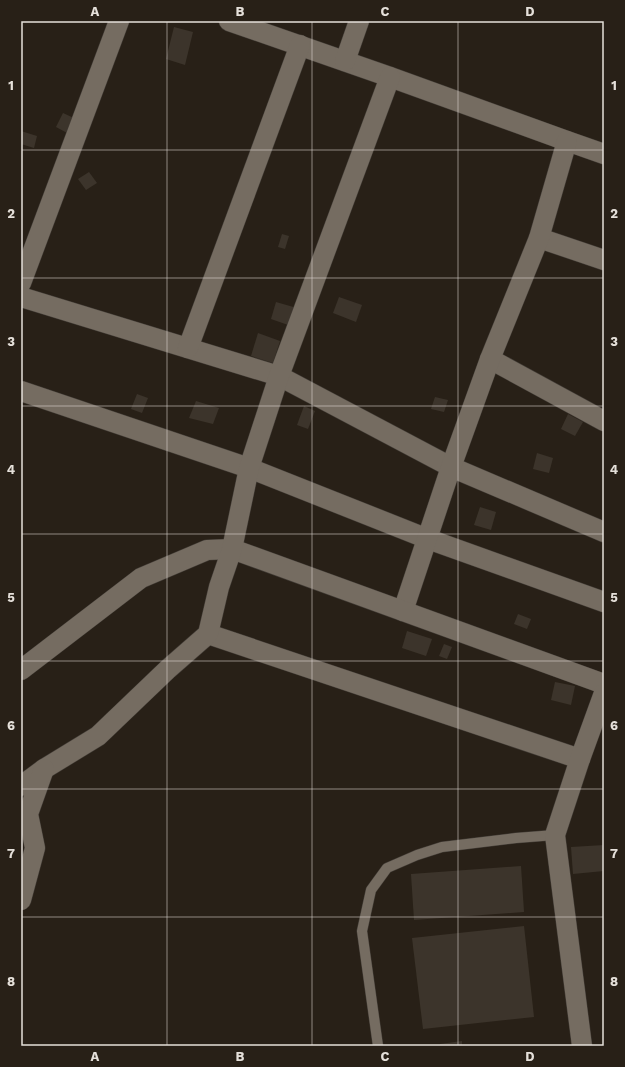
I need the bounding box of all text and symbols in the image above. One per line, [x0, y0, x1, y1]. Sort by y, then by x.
text: A [91, 4, 100, 19]
text: B [236, 4, 245, 19]
text: C [381, 4, 390, 19]
text: D [525, 4, 535, 19]
text: 1 [8, 78, 14, 93]
text: 1 [611, 78, 617, 93]
text: 2 [7, 206, 15, 221]
text: 2 [610, 206, 618, 221]
text: 3 [7, 334, 15, 349]
text: 3 [610, 334, 618, 349]
text: 4 [7, 462, 16, 477]
text: 4 [610, 462, 619, 477]
text: 5 [7, 590, 15, 605]
text: 5 [610, 590, 618, 605]
text: 6 [7, 718, 15, 733]
text: 6 [610, 718, 618, 733]
text: 7 [7, 846, 15, 861]
text: 7 [610, 846, 618, 861]
text: 8 [7, 974, 15, 989]
text: 8 [610, 974, 618, 989]
text: A [91, 1049, 100, 1064]
text: B [236, 1049, 245, 1064]
text: C [381, 1049, 390, 1064]
text: D [525, 1049, 535, 1064]

